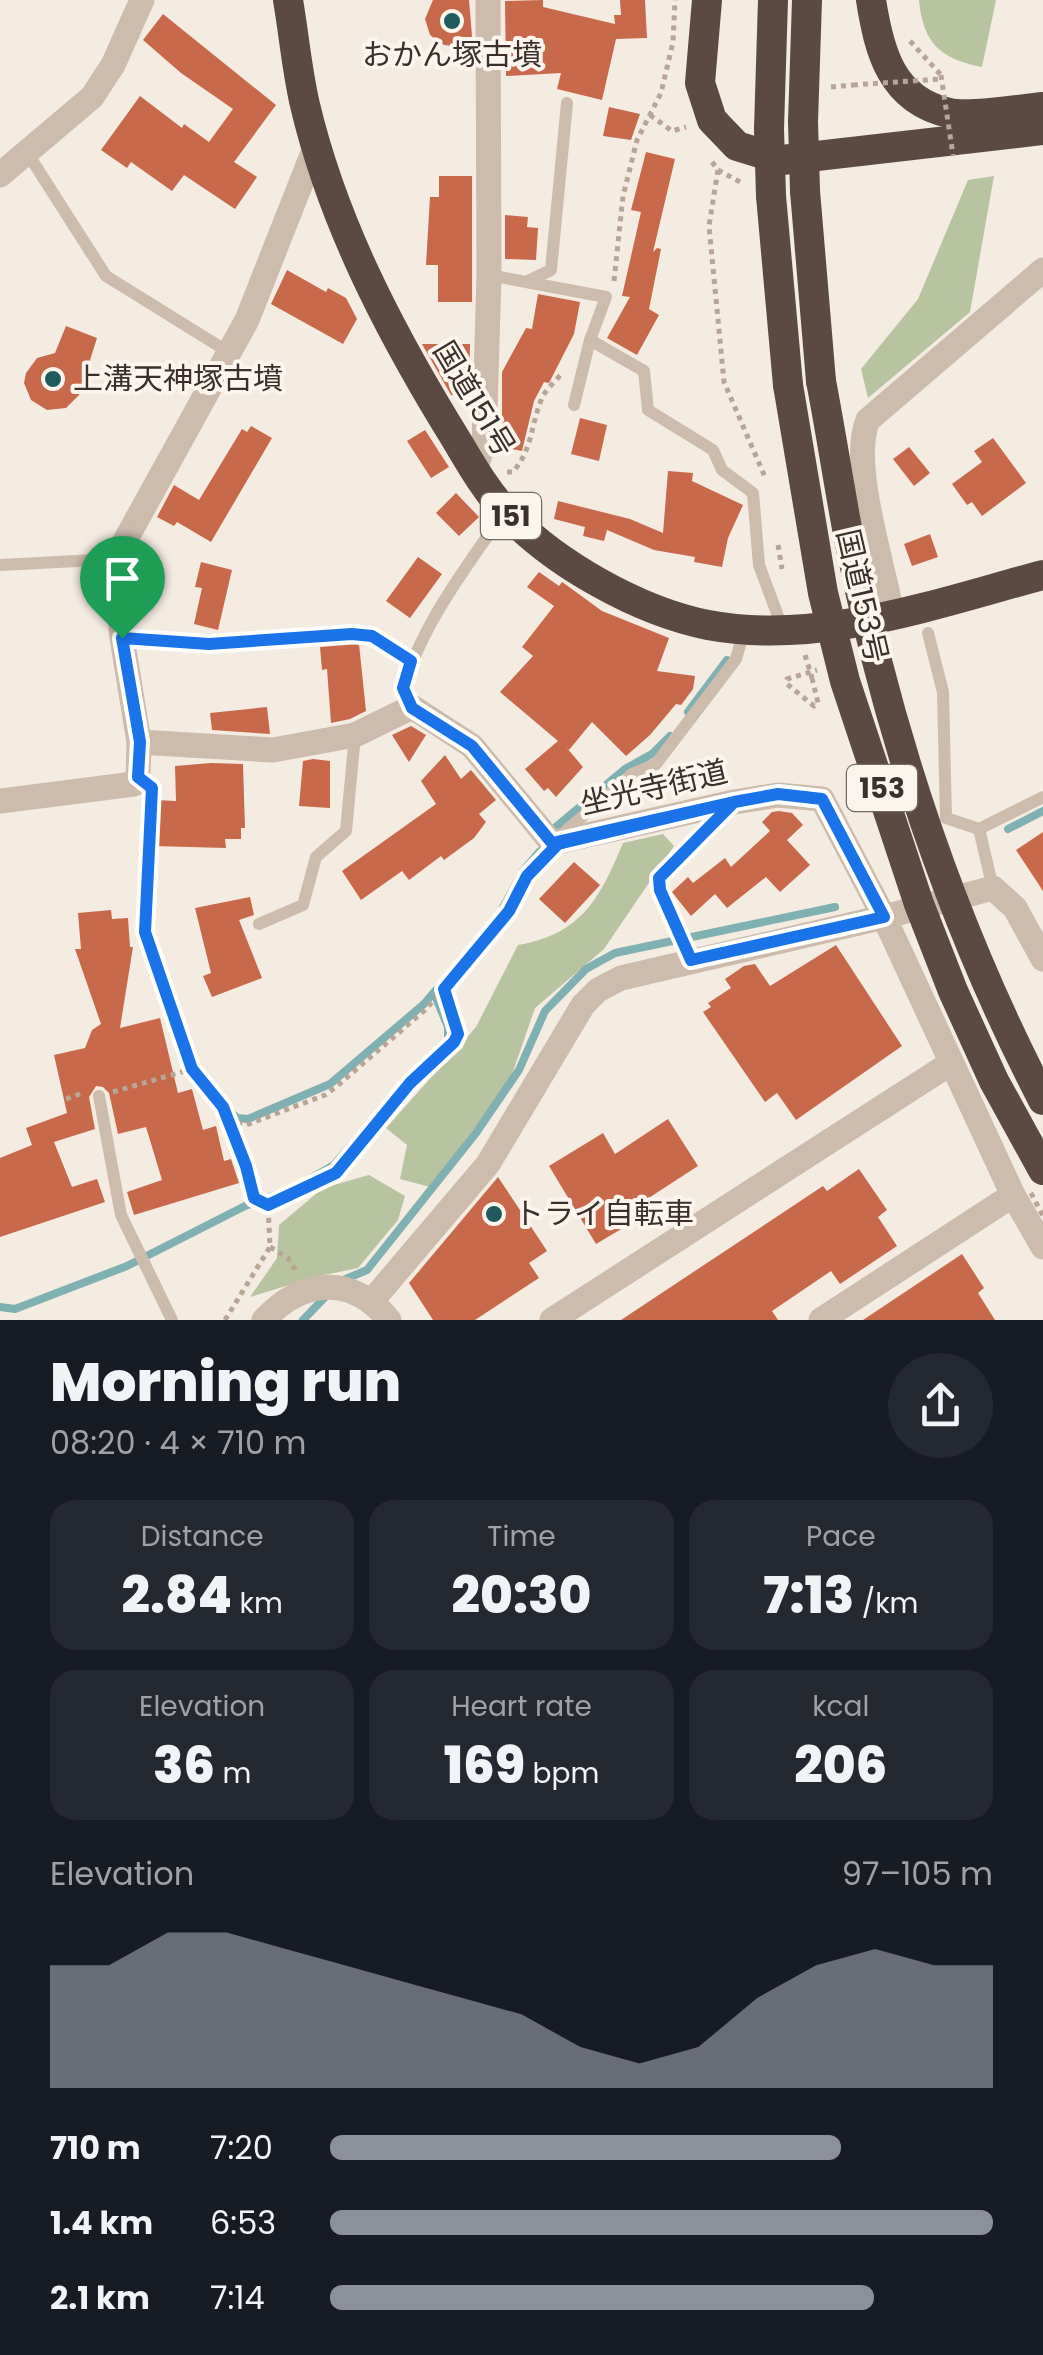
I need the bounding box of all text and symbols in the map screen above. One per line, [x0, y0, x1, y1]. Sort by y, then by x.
marker: おかん塚古墳 [441, 10, 463, 32]
place label: おかん塚古墳 [362, 33, 542, 76]
street label: 国道151号 [423, 333, 526, 465]
place label: 上溝天神塚古墳 [73, 357, 283, 400]
marker: 上溝天神塚古墳 [42, 368, 64, 390]
road number: 151 [481, 493, 541, 539]
street label: 国道153号 [826, 525, 899, 667]
pin [80, 536, 165, 639]
icon: arrive [95, 551, 150, 606]
street label: 坐光寺街道 [576, 750, 732, 825]
road number: 153 [847, 765, 917, 811]
place label: トライ自転車 [514, 1192, 694, 1235]
marker: トライ自転車 [483, 1203, 505, 1225]
text: Morning run [50, 1343, 401, 1420]
button: share [888, 1353, 993, 1458]
text: 08:20 · 4 × 710 m [50, 1420, 307, 1465]
text: Distance [141, 1517, 264, 1556]
text: Time [487, 1517, 556, 1556]
text: Pace [806, 1517, 876, 1556]
text: 2.84 [121, 1560, 232, 1631]
text: 20:30 [452, 1560, 591, 1631]
text: 7:13 [763, 1560, 854, 1631]
text: km [232, 1584, 283, 1623]
text: /km [854, 1584, 918, 1623]
text: Elevation [139, 1687, 265, 1726]
text: Heart rate [451, 1687, 592, 1726]
text: kcal [812, 1687, 869, 1726]
text: 36 [153, 1730, 215, 1801]
text: 169 [444, 1730, 525, 1801]
text: 206 [794, 1730, 887, 1801]
text: m [215, 1754, 251, 1793]
text: bpm [525, 1754, 599, 1793]
text: Elevation [50, 1851, 194, 1896]
text: 97–105 m [842, 1851, 993, 1896]
text: 710 m [50, 2125, 141, 2170]
text: 7:20 [210, 2125, 273, 2170]
text: 1.4 km [50, 2200, 153, 2245]
text: 6:53 [210, 2200, 276, 2245]
text: 2.1 km [50, 2275, 150, 2320]
text: 7:14 [210, 2275, 265, 2320]

